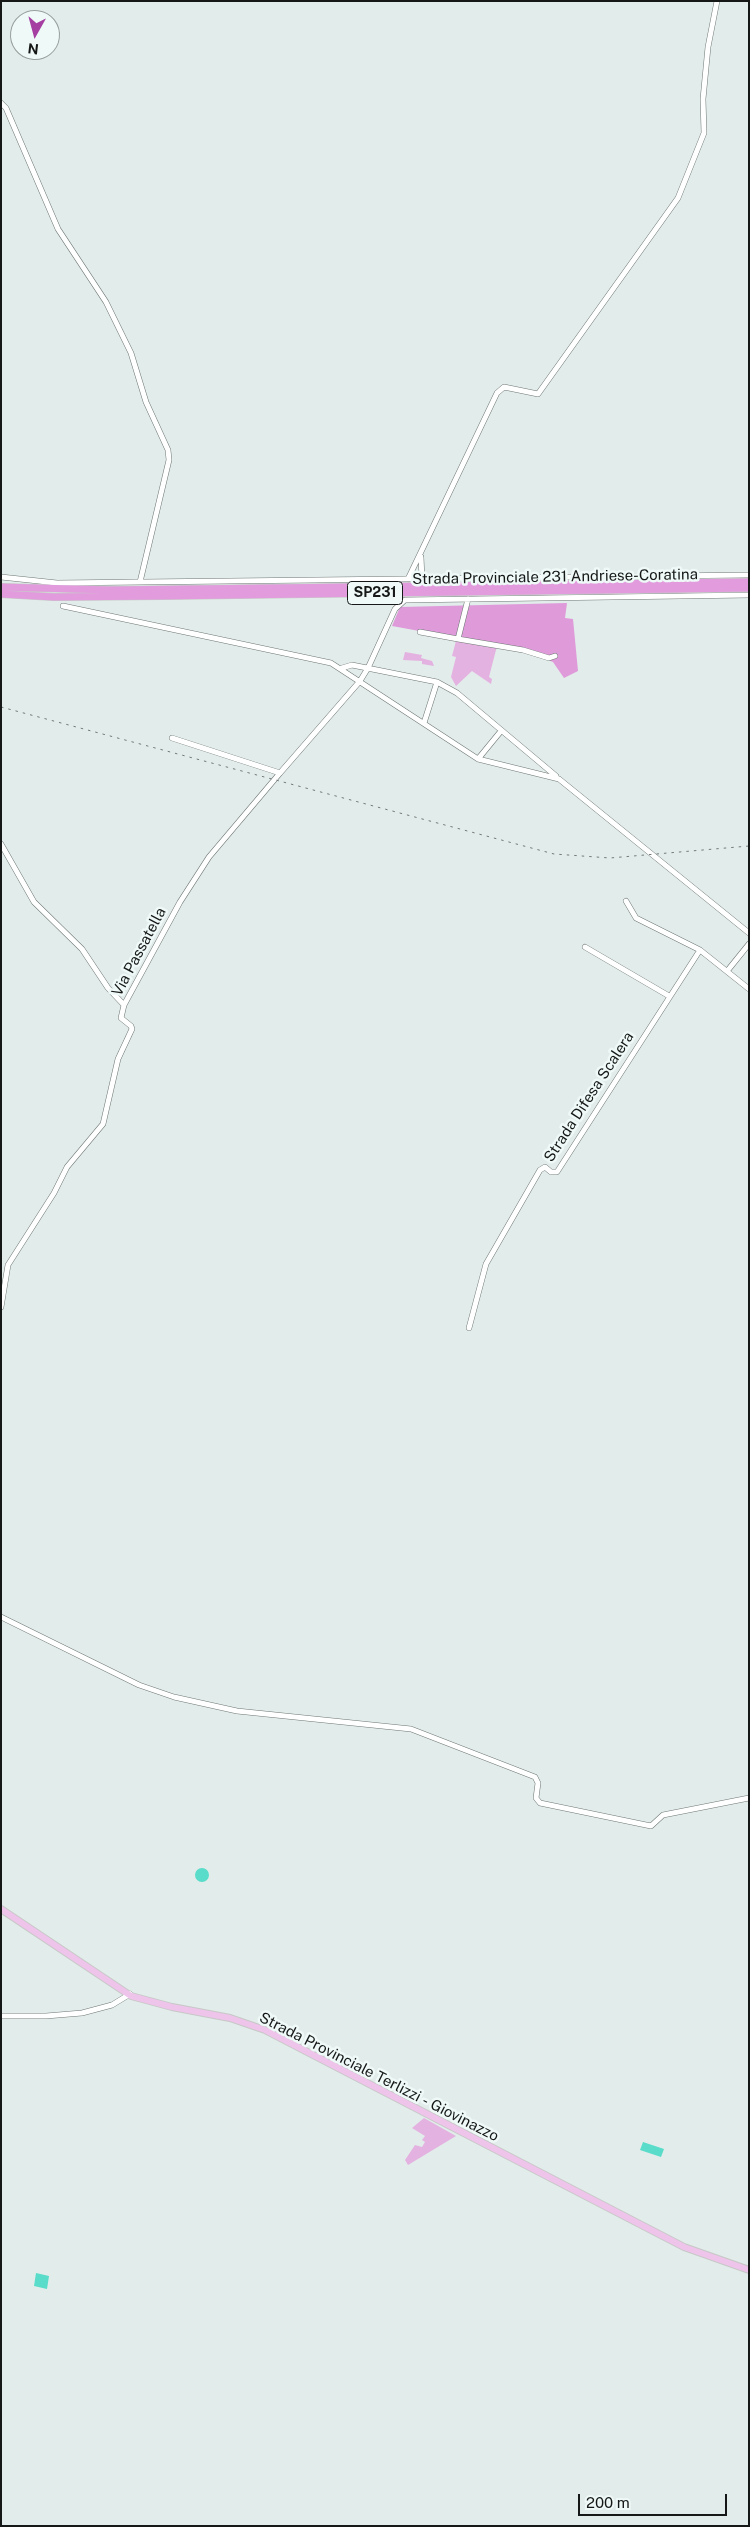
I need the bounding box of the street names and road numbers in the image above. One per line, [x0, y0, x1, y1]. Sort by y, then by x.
street label: Strada Provinciale 231 Andriese-Coratina [412, 566, 698, 588]
road number: SP231 [348, 582, 402, 604]
street label: Via Passatella [108, 905, 170, 999]
street label: Strada Difesa Scalera [540, 1029, 638, 1165]
street label: Strada Provinciale Terlizzi - Giovinazzo [256, 2009, 502, 2145]

